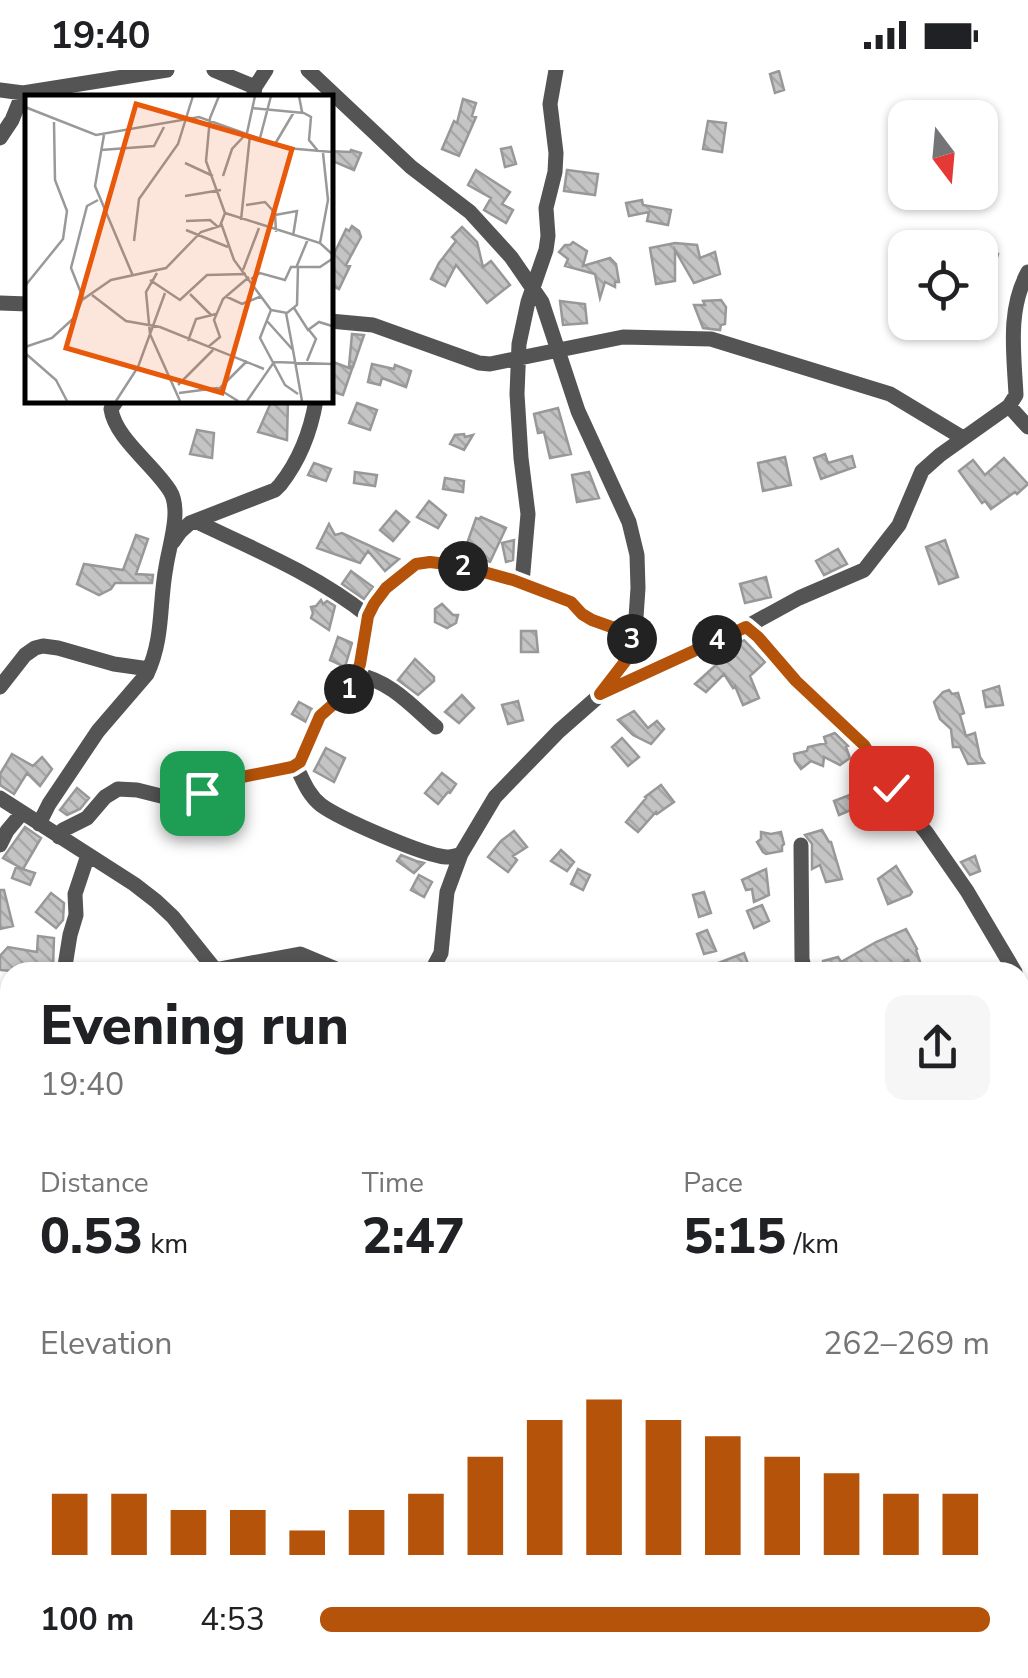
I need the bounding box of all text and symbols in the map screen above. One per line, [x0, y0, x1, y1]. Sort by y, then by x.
text: 19:40 [50, 10, 151, 61]
inset map [25, 95, 332, 402]
north arrow [888, 100, 998, 210]
map controls [888, 100, 998, 340]
button: locate [888, 230, 998, 340]
pin: 2 [438, 541, 488, 591]
text: 2 [455, 547, 471, 585]
pin: 3 [607, 614, 657, 664]
pin: 4 [692, 615, 742, 665]
text: 3 [624, 620, 640, 658]
text: 4 [709, 621, 725, 659]
pin: 1 [324, 664, 374, 714]
text: 1 [341, 670, 357, 708]
pin [849, 746, 934, 831]
pin [160, 751, 245, 836]
icon: check [864, 761, 919, 816]
icon: arrive [175, 766, 230, 821]
text: Evening run [40, 988, 349, 1063]
button: share [885, 995, 990, 1100]
text: 19:40 [40, 1063, 124, 1106]
text: Distance [40, 1164, 149, 1202]
text: Time [362, 1164, 424, 1202]
text: Pace [683, 1164, 743, 1202]
text: 0.53 [40, 1202, 143, 1271]
text: 2:47 [362, 1202, 465, 1271]
text: 5:15 [683, 1202, 786, 1271]
text: km [143, 1225, 188, 1263]
text: /km [786, 1225, 839, 1263]
text: Elevation [40, 1322, 173, 1365]
text: 262–269 m [823, 1322, 990, 1365]
text: 100 m [40, 1598, 134, 1641]
text: 4:53 [200, 1598, 265, 1641]

